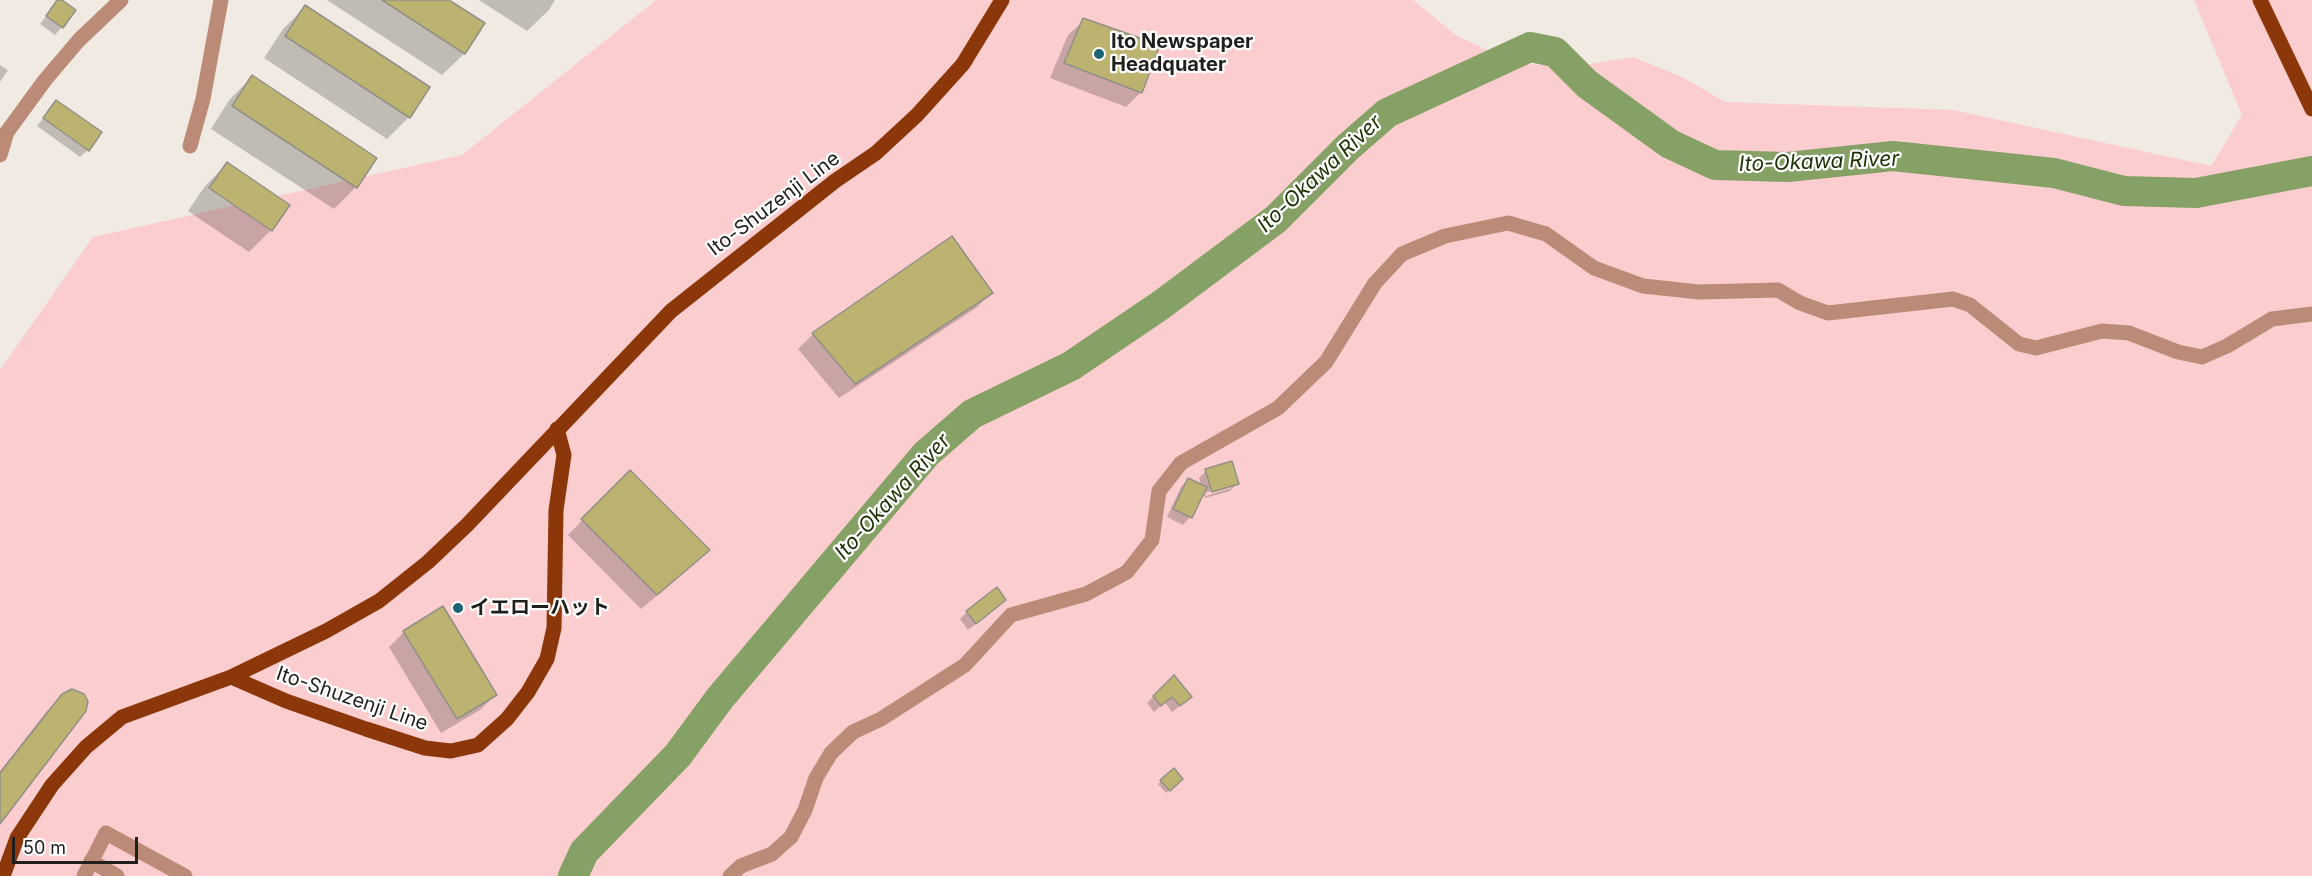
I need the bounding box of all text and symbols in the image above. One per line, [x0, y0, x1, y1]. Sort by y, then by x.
place label: Ito Newspaper Headquater [1111, 30, 1253, 77]
marker: Ito Newspaper Headquater [1092, 47, 1106, 61]
water label: Ito-Okawa River [1253, 110, 1387, 238]
street label: Ito-Shuzenji Line [703, 147, 845, 261]
water label: Ito-Okawa River [1738, 147, 1900, 177]
water label: Ito-Okawa River [830, 429, 956, 565]
place label: イエローハット [470, 596, 610, 620]
marker: イエローハット [451, 601, 465, 615]
street label: Ito-Shuzenji Line [273, 662, 431, 736]
scale bar [15, 825, 141, 863]
text: 50 m [23, 837, 66, 858]

